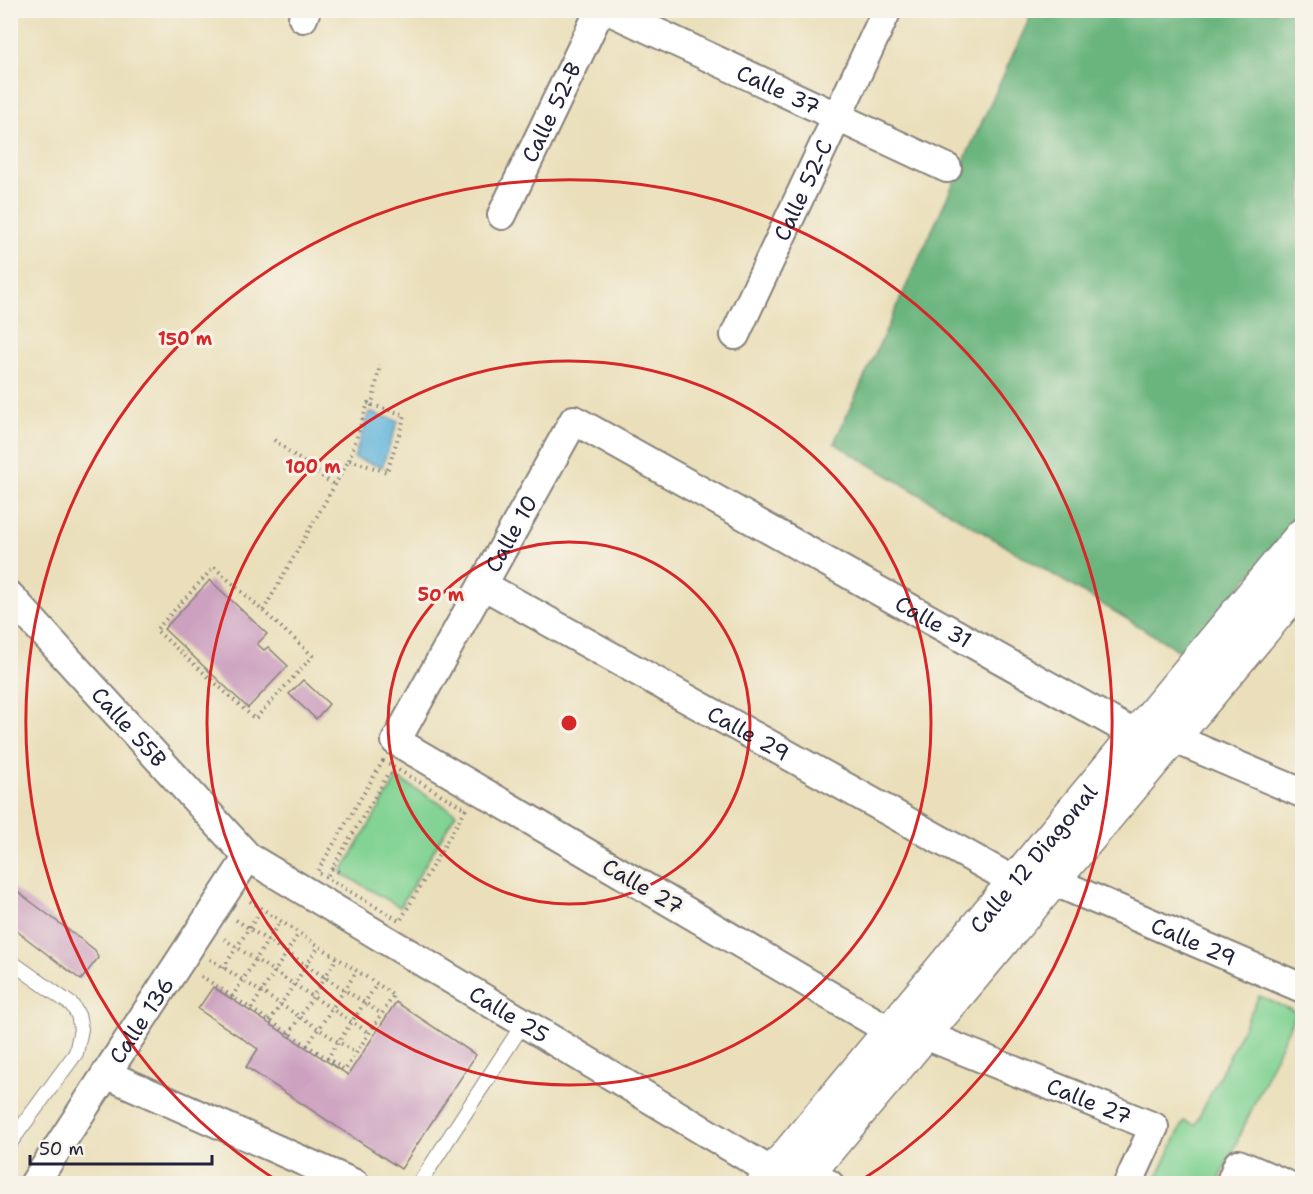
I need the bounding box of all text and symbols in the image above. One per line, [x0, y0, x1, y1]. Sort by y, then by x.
street label: Calle 52-B [515, 57, 588, 167]
street label: Calle 37 [732, 58, 825, 122]
street label: Calle 52-C [767, 135, 839, 246]
text: 150 m [158, 327, 213, 351]
text: 100 m [285, 455, 341, 479]
street label: Calle 10 [478, 490, 544, 578]
text: 50 m [418, 583, 465, 607]
street label: Calle 31 [890, 589, 977, 655]
street label: Calle 55B [85, 681, 173, 774]
street label: Calle 29 [702, 699, 794, 768]
centre of rings [559, 713, 579, 733]
street label: Calle 12 Diagonal [963, 778, 1104, 939]
street label: Calle 27 [597, 852, 689, 921]
street label: Calle 29 [1147, 911, 1240, 973]
street label: Calle 136 [103, 971, 181, 1069]
street label: Calle 25 [464, 979, 554, 1050]
street label: Calle 27 [1042, 1071, 1136, 1132]
scale bar [30, 1128, 212, 1166]
text: 50 m [39, 1137, 84, 1161]

